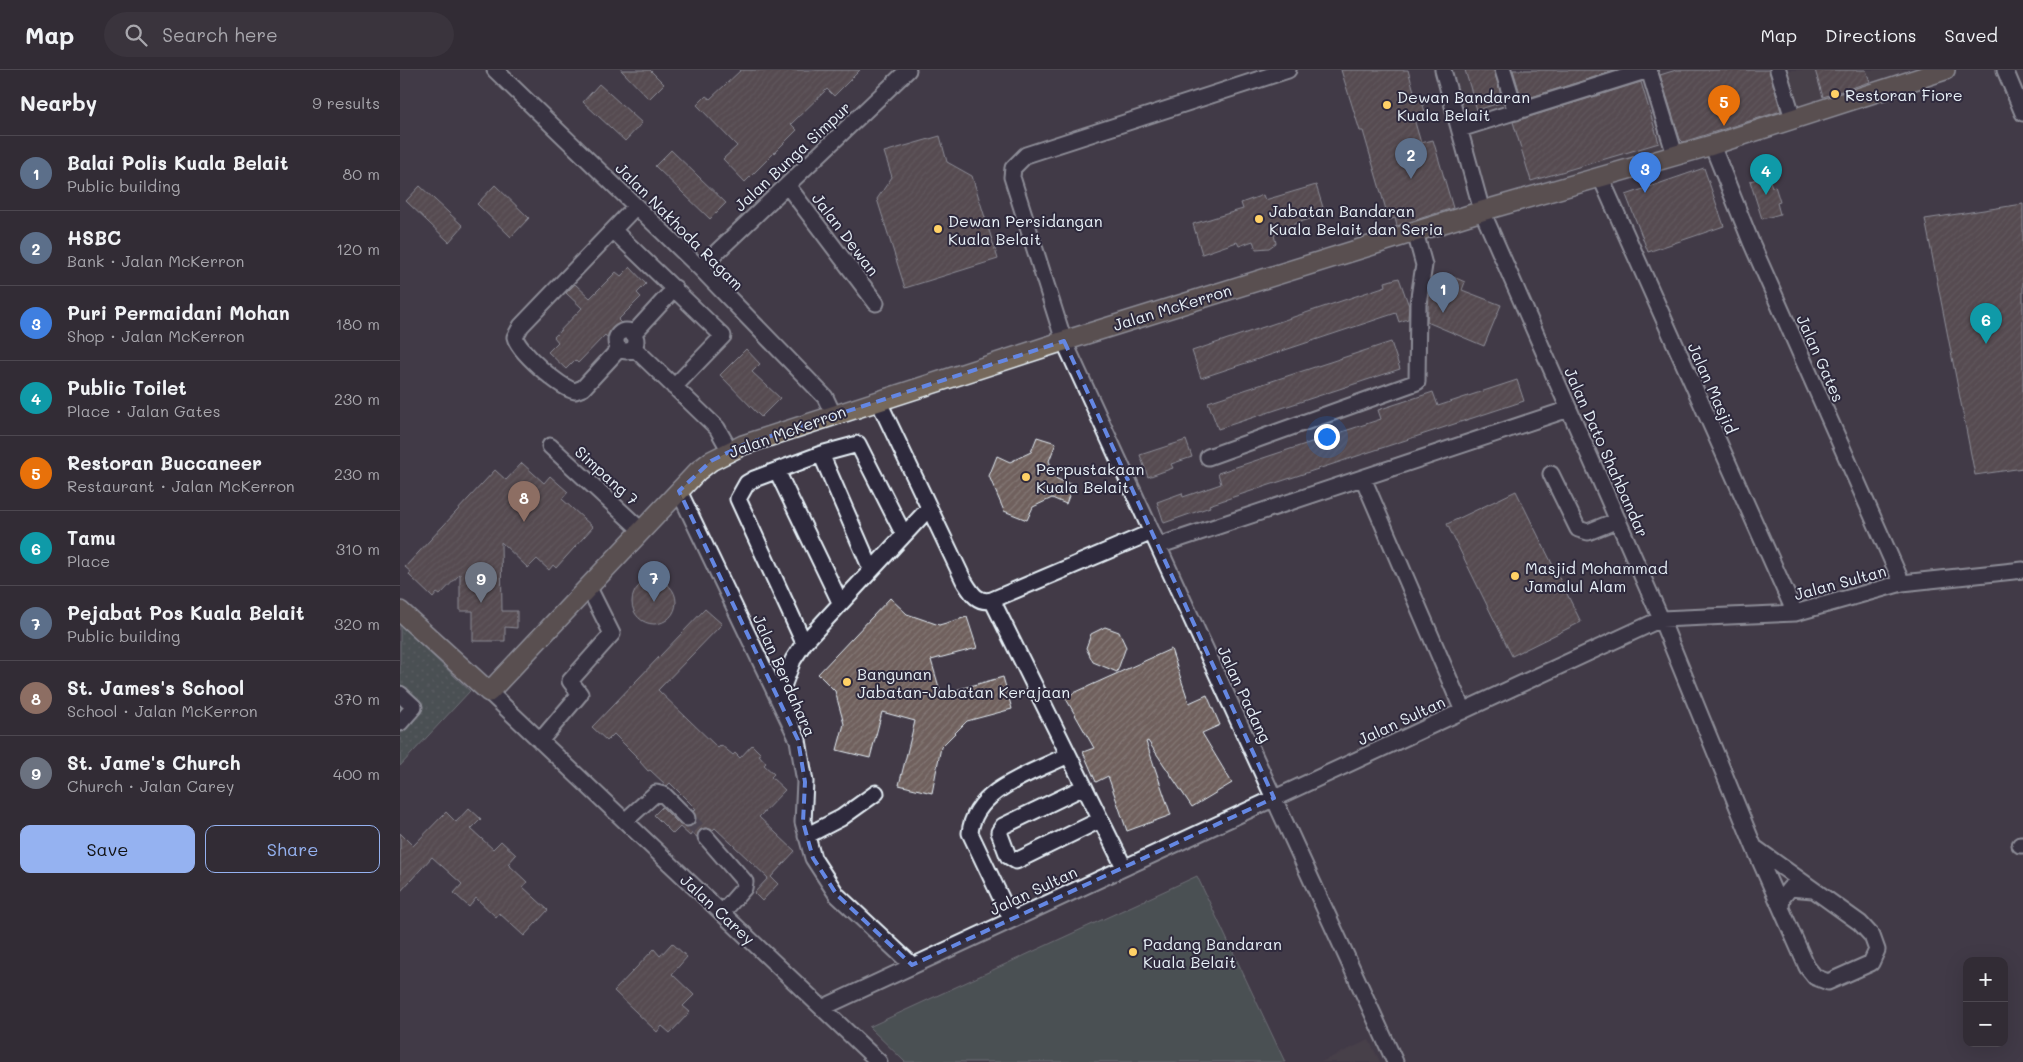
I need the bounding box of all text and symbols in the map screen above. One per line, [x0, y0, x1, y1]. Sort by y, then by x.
search box [104, 12, 454, 57]
text: Map [25, 19, 74, 50]
icon: search [122, 21, 150, 49]
text: Search here [162, 22, 278, 47]
text: Map [1760, 23, 1797, 47]
text: Directions [1825, 23, 1917, 47]
text: Saved [1945, 23, 1998, 47]
place label: Restoran Fiore [1845, 84, 1963, 105]
pin: 5 [1708, 85, 1740, 126]
place label: Dewan Bandaran Kuala Belait [1397, 86, 1530, 125]
marker: Restoran Fiore [1829, 88, 1841, 100]
text: Nearby [20, 89, 97, 116]
text: 9 results [312, 92, 380, 113]
street label: Jalan Bunga Simpur [729, 97, 855, 215]
marker: Dewan Bandaran Kuala Belait [1381, 99, 1393, 111]
pin: 2 [1395, 138, 1427, 179]
text: Balai Polis Kuala Belait [67, 150, 288, 175]
pin: 3 [1629, 152, 1661, 193]
pin: 4 [1750, 154, 1782, 195]
street label: Jalan Nakhoda Ragam [611, 157, 749, 295]
text: 1 [32, 163, 40, 184]
text: 80 m [343, 163, 380, 184]
text: Public building [67, 175, 180, 196]
street label: Jalan Dewan [808, 188, 884, 280]
place label: Jabatan Bandaran Kuala Belait dan Seria [1269, 200, 1443, 239]
place label: Dewan Persidangan Kuala Belait [948, 210, 1103, 249]
marker: Jabatan Bandaran Kuala Belait dan Seria [1253, 213, 1265, 225]
marker: Dewan Persidangan Kuala Belait [932, 223, 944, 235]
text: HSBC [67, 225, 121, 250]
text: 2 [32, 238, 40, 259]
text: 120 m [336, 238, 380, 259]
text: Bank · Jalan McKerron [67, 250, 244, 271]
pin: 1 [1427, 272, 1459, 313]
street label: Jalan McKerron [1110, 279, 1234, 335]
text: Puri Permaidani Mohan [67, 300, 290, 325]
pin: 6 [1970, 303, 2002, 344]
street label: Jalan Gates [1792, 311, 1850, 405]
text: 3 [31, 313, 41, 334]
text: 180 m [335, 313, 380, 334]
text: Shop · Jalan McKerron [67, 325, 245, 346]
street label: Jalan Masjid [1684, 339, 1742, 437]
street label: Jalan Dato Shahbandar [1560, 364, 1654, 540]
text: Public Toilet [67, 375, 187, 400]
text: 4 [31, 388, 41, 409]
text: 230 m [334, 388, 380, 409]
text: Place · Jalan Gates [67, 400, 221, 421]
street label: Jalan McKerron [726, 400, 848, 462]
your location [1314, 424, 1340, 450]
street label: Simpang 7 [571, 441, 643, 509]
text: Restoran Buccaneer [67, 450, 262, 475]
place label: Perpustakaan Kuala Belait [1036, 458, 1144, 497]
text: 5 [31, 463, 41, 484]
text: 230 m [334, 463, 380, 484]
marker: Perpustakaan Kuala Belait [1020, 471, 1032, 483]
text: Restaurant · Jalan McKerron [67, 475, 295, 496]
pin: 8 [508, 481, 540, 522]
text: Tamu [67, 525, 116, 550]
text: 6 [31, 538, 41, 559]
text: 310 m [336, 538, 380, 559]
text: Place [67, 550, 110, 571]
place label: Masjid Mohammad Jamalul Alam [1525, 557, 1668, 596]
street label: Jalan Sultan [1792, 560, 1888, 604]
pin: 7 [638, 561, 670, 602]
pin: 9 [465, 562, 497, 603]
marker: Masjid Mohammad Jamalul Alam [1509, 570, 1521, 582]
text: Pejabat Pos Kuala Belait [67, 600, 305, 625]
street label: Jalan Berdahara [749, 611, 821, 739]
text: 7 [32, 613, 40, 634]
text: 320 m [334, 613, 380, 634]
text: Public building [67, 625, 180, 646]
street label: Jalan Padang [1213, 642, 1277, 746]
place label: Bangunan Jabatan-Jabatan Kerajaan [857, 663, 1070, 702]
text: St. James's School [67, 675, 244, 700]
marker: Bangunan Jabatan-Jabatan Kerajaan [841, 676, 853, 688]
text: 8 [31, 688, 41, 709]
text: 370 m [334, 688, 380, 709]
street label: Jalan Sultan [1354, 691, 1448, 749]
text: School · Jalan McKerron [67, 700, 258, 721]
text: St. Jame's Church [67, 750, 240, 775]
text: 9 [31, 763, 41, 784]
text: 400 m [333, 763, 380, 784]
text: Church · Jalan Carey [67, 775, 234, 796]
button: Save [20, 825, 195, 873]
button: Share [205, 825, 380, 873]
street label: Jalan Sultan [986, 861, 1080, 919]
street label: Jalan Carey [676, 869, 760, 949]
place label: Padang Bandaran Kuala Belait [1143, 933, 1282, 972]
marker: Padang Bandaran Kuala Belait [1127, 946, 1139, 958]
map controls [1963, 957, 2008, 1047]
button: + [1963, 957, 2008, 1002]
button: − [1963, 1002, 2008, 1047]

